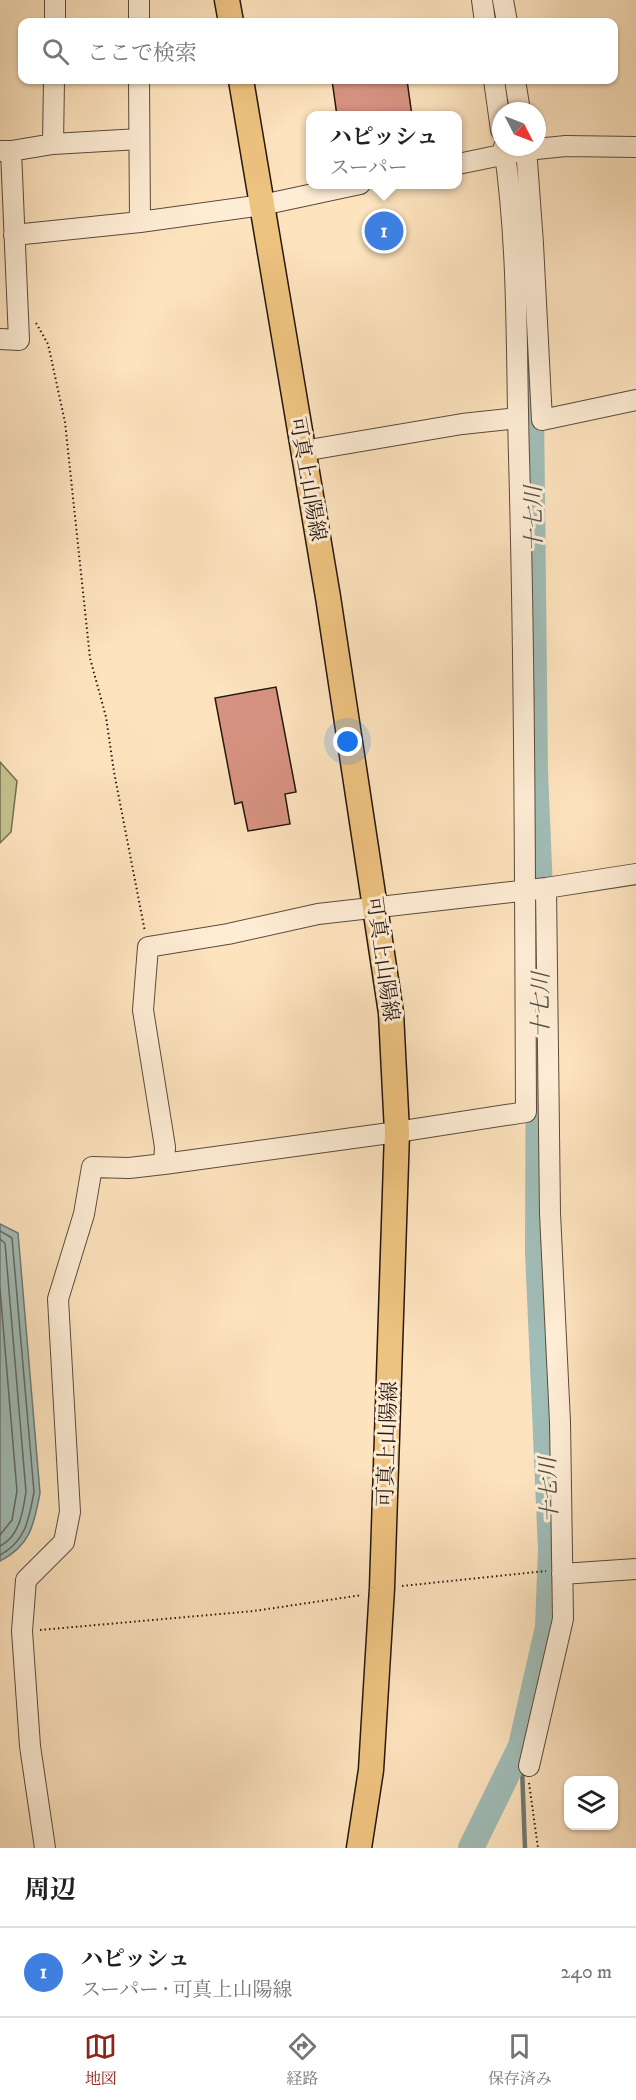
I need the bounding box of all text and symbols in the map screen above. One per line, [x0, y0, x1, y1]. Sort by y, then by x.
search box [18, 18, 618, 84]
icon: search [39, 35, 72, 68]
text: ここで検索 [87, 40, 197, 67]
north arrow [492, 102, 546, 156]
popup [306, 111, 462, 189]
text: ハピッシュ [330, 124, 438, 151]
text: スーパー [330, 156, 408, 181]
pin: 1 [364, 208, 404, 254]
street label: 可真上山陽線 [283, 415, 331, 543]
water label: 十七川 [520, 484, 549, 552]
your location [333, 727, 362, 756]
street label: 可真上山陽線 [360, 895, 404, 1023]
water label: 十七川 [528, 970, 555, 1038]
street label: 可真上山陽線 [373, 1381, 403, 1507]
water label: 十七川 [535, 1455, 564, 1523]
map controls [564, 1776, 618, 1830]
button: layers [564, 1776, 618, 1830]
text: 周辺 [24, 1874, 76, 1907]
text: ハピッシュ [81, 1946, 190, 1973]
text: 1 [40, 1960, 47, 1985]
text: 240 m [561, 1960, 612, 1985]
text: スーパー · 可真上山陽線 [81, 1978, 292, 2003]
tab: 地図 [84, 2030, 117, 2089]
tab: 経路 [286, 2030, 319, 2089]
tab: 保存済み [488, 2030, 552, 2089]

